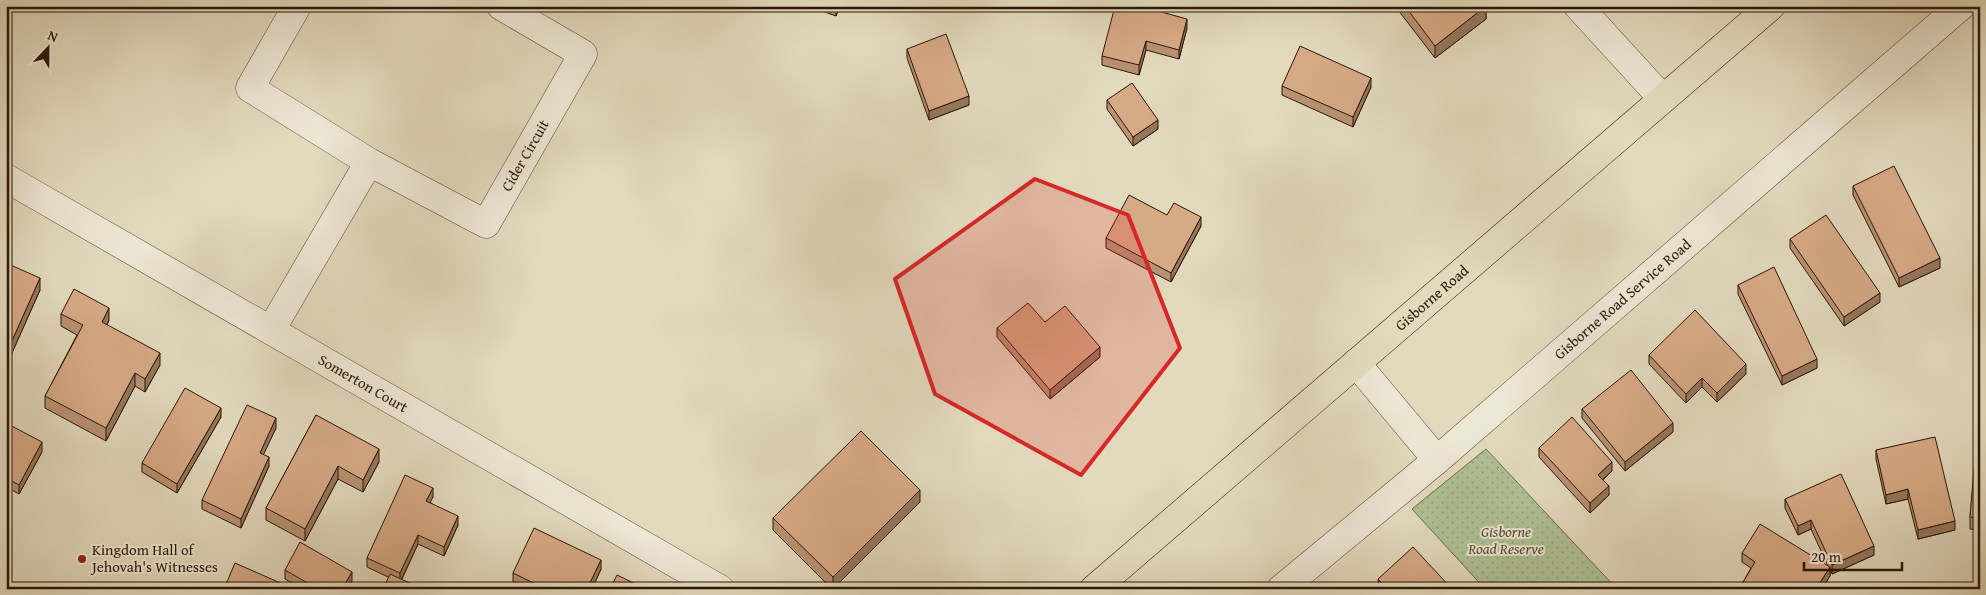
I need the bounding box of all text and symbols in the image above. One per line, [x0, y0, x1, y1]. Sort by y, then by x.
north arrow [22, 22, 72, 72]
text: N [45, 25, 62, 47]
street label: Cider Circuit [496, 115, 554, 195]
street label: Gisborne Road Service Road [1549, 234, 1695, 364]
street label: Gisborne Road [1390, 260, 1473, 335]
street label: Somerton Court [314, 349, 413, 418]
park label: Gisborne Road Reserve [1467, 521, 1544, 559]
place label: Kingdom Hall of Jehovah's Witnesses [90, 539, 218, 577]
scale bar [1804, 540, 1901, 572]
text: 20 m [1811, 546, 1842, 567]
marker: Kingdom Hall of Jehovah's Witnesses [76, 553, 88, 565]

